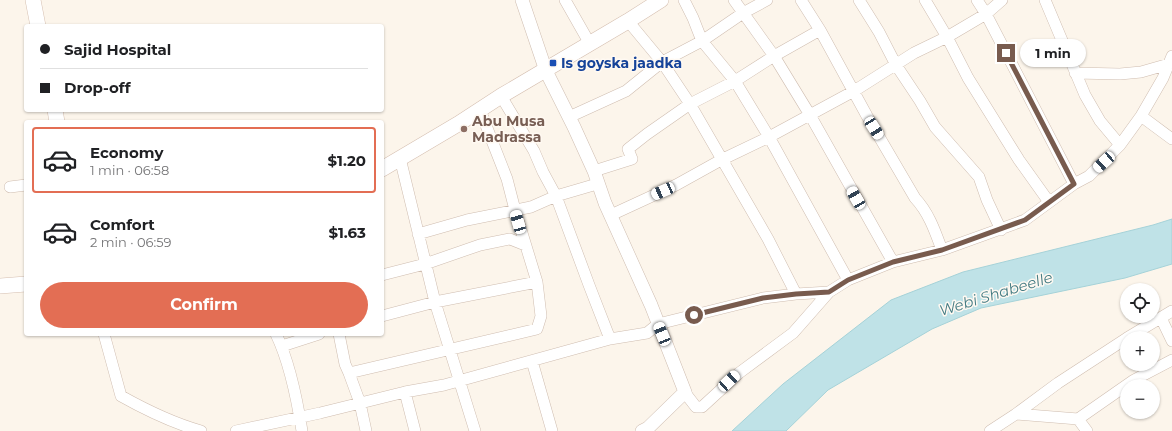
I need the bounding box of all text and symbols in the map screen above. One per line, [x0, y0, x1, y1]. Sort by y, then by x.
callout: 1 min [1020, 39, 1086, 67]
text: Sajid Hospital [64, 40, 171, 59]
route end [997, 44, 1015, 62]
text: 1 min [1035, 45, 1071, 61]
place label: Is goyska jaadka [561, 54, 682, 72]
marker: Is goyska jaadka [548, 58, 558, 68]
text: Drop-off [64, 78, 131, 97]
place label: Abu Musa Madrassa [471, 112, 545, 146]
car [863, 115, 885, 141]
marker: Abu Musa Madrassa [459, 124, 469, 134]
icon: car [42, 142, 78, 178]
text: Economy [90, 143, 163, 162]
car [1091, 150, 1117, 174]
text: $1.20 [328, 151, 366, 170]
text: 1 min · 06:58 [90, 162, 169, 178]
car [650, 181, 676, 201]
car [845, 185, 867, 211]
car [509, 209, 527, 235]
icon: car [42, 214, 78, 250]
text: Comfort [90, 215, 155, 234]
text: $1.63 [329, 223, 366, 242]
text: 2 min · 06:59 [90, 234, 172, 250]
water label: Webi Shabeelle [937, 267, 1055, 320]
button: Confirm [40, 282, 368, 328]
map controls [1120, 283, 1160, 419]
button: locate [1120, 283, 1160, 323]
route start [685, 306, 703, 324]
car [652, 321, 672, 347]
button: + [1120, 331, 1160, 371]
car [716, 368, 742, 394]
button: − [1120, 379, 1160, 419]

